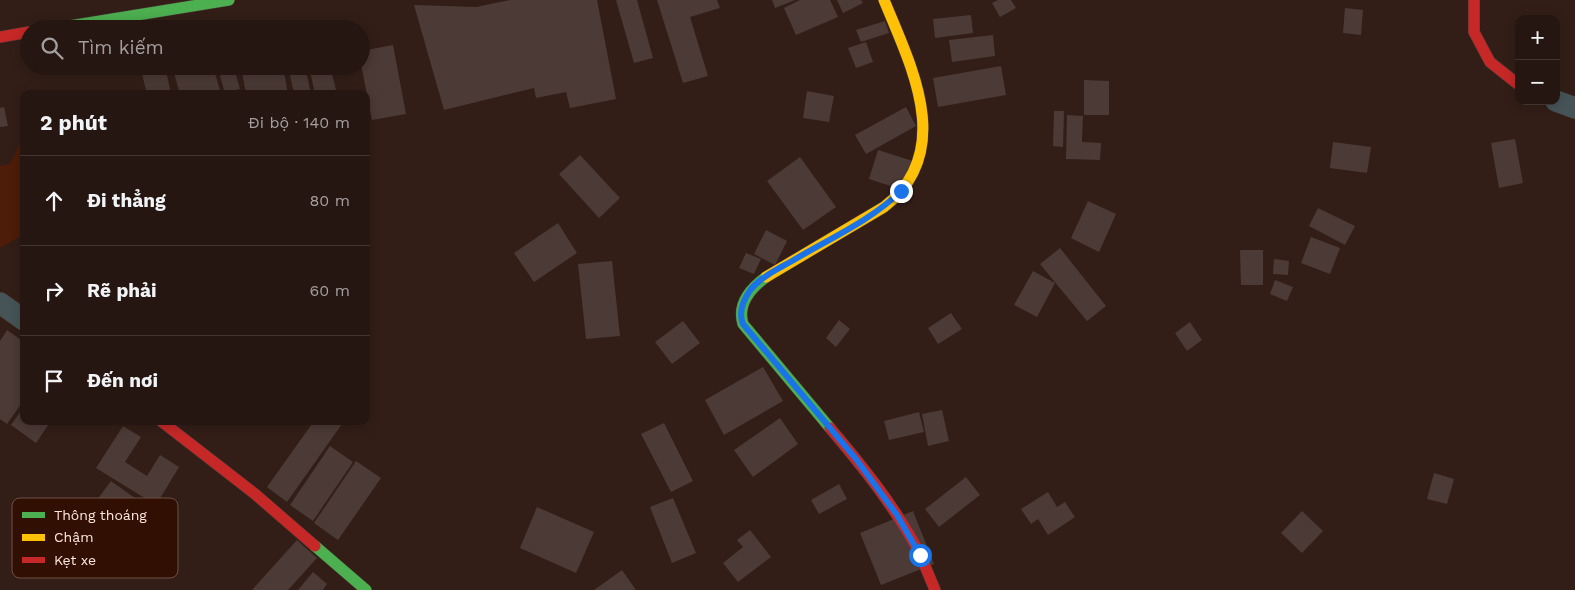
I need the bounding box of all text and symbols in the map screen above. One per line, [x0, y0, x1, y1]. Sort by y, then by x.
map controls [1515, 15, 1560, 105]
button: + [1515, 15, 1560, 60]
search box [20, 20, 370, 75]
icon: search [38, 34, 66, 62]
text: Tìm kiếm [78, 36, 164, 59]
button: − [1515, 60, 1560, 105]
text: 2 phút [40, 110, 107, 135]
text: Đi bộ · 140 m [248, 113, 350, 132]
route end [890, 180, 913, 203]
icon: ahead [40, 187, 68, 215]
text: Đi thẳng [87, 189, 166, 212]
text: 80 m [309, 191, 350, 210]
icon: right [40, 277, 68, 305]
text: Rẽ phải [87, 279, 157, 302]
text: 60 m [310, 281, 350, 300]
icon: arrive [40, 367, 68, 395]
text: Đến nơi [87, 369, 158, 392]
legend [12, 498, 178, 578]
text: Thông thoáng [54, 507, 147, 523]
text: Chậm [54, 529, 94, 545]
route start [909, 544, 932, 567]
text: Kẹt xe [54, 552, 96, 568]

